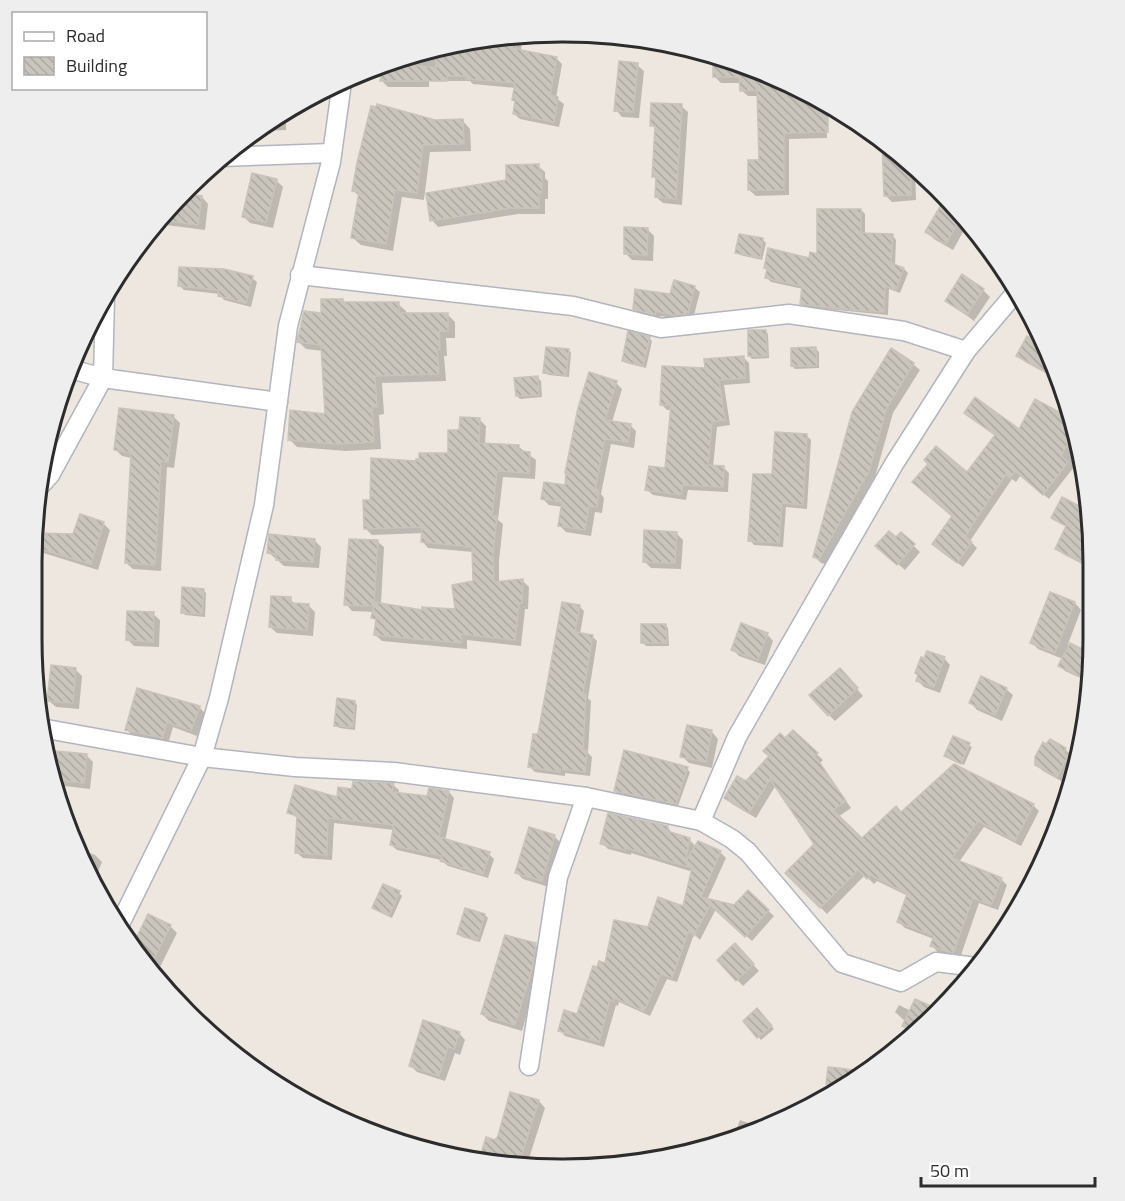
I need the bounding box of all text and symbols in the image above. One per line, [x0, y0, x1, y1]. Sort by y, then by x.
legend [12, 12, 207, 90]
text: Road [66, 22, 105, 49]
text: Building [66, 52, 127, 79]
scale bar [921, 1150, 1095, 1188]
text: 50 m [930, 1157, 969, 1184]

